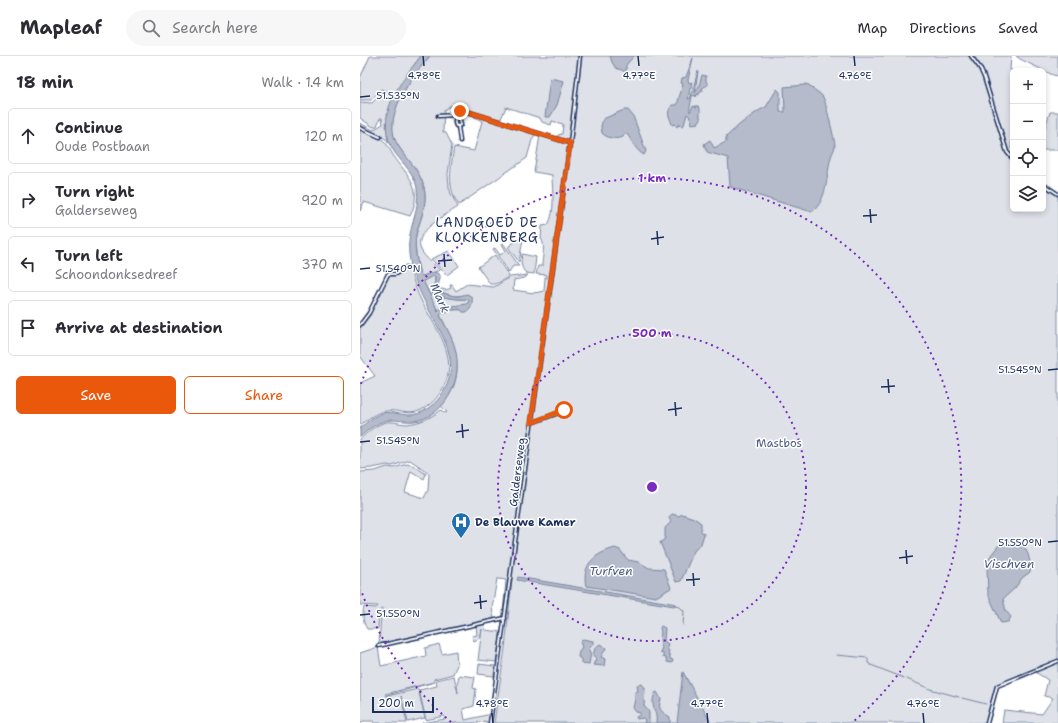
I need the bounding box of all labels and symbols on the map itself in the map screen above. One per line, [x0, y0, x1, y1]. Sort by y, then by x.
text: 4.78°E [407, 69, 441, 82]
text: 4.77°E [623, 69, 655, 82]
text: 4.76°E [838, 69, 872, 82]
text: 51.535°N [376, 89, 420, 102]
route end [451, 102, 469, 120]
text: 1 km [638, 170, 666, 186]
district label: LANDGOED DE KLOKKENBERG [435, 214, 539, 246]
text: 51.540°N [376, 262, 420, 275]
water label: Mark [426, 281, 454, 316]
text: 500 m [632, 325, 672, 341]
text: 51.545°N [998, 363, 1042, 376]
route start [555, 401, 573, 419]
text: 51.545°N [376, 434, 420, 447]
street label: Galderseweg [506, 436, 529, 507]
park label: Mastbos [756, 436, 802, 451]
centre of rings [645, 480, 659, 494]
hospital icon: De Blauwe Kamer [450, 511, 472, 539]
place label: De Blauwe Kamer [475, 515, 576, 530]
text: 51.550°N [998, 536, 1042, 549]
water label: Vischven [984, 556, 1034, 572]
water label: Turfven [589, 563, 633, 579]
text: 51.550°N [376, 607, 420, 620]
scale bar [372, 695, 434, 714]
text: 4.78°E [475, 697, 509, 710]
text: 4.77°E [691, 697, 723, 710]
text: 4.76°E [906, 697, 940, 710]

